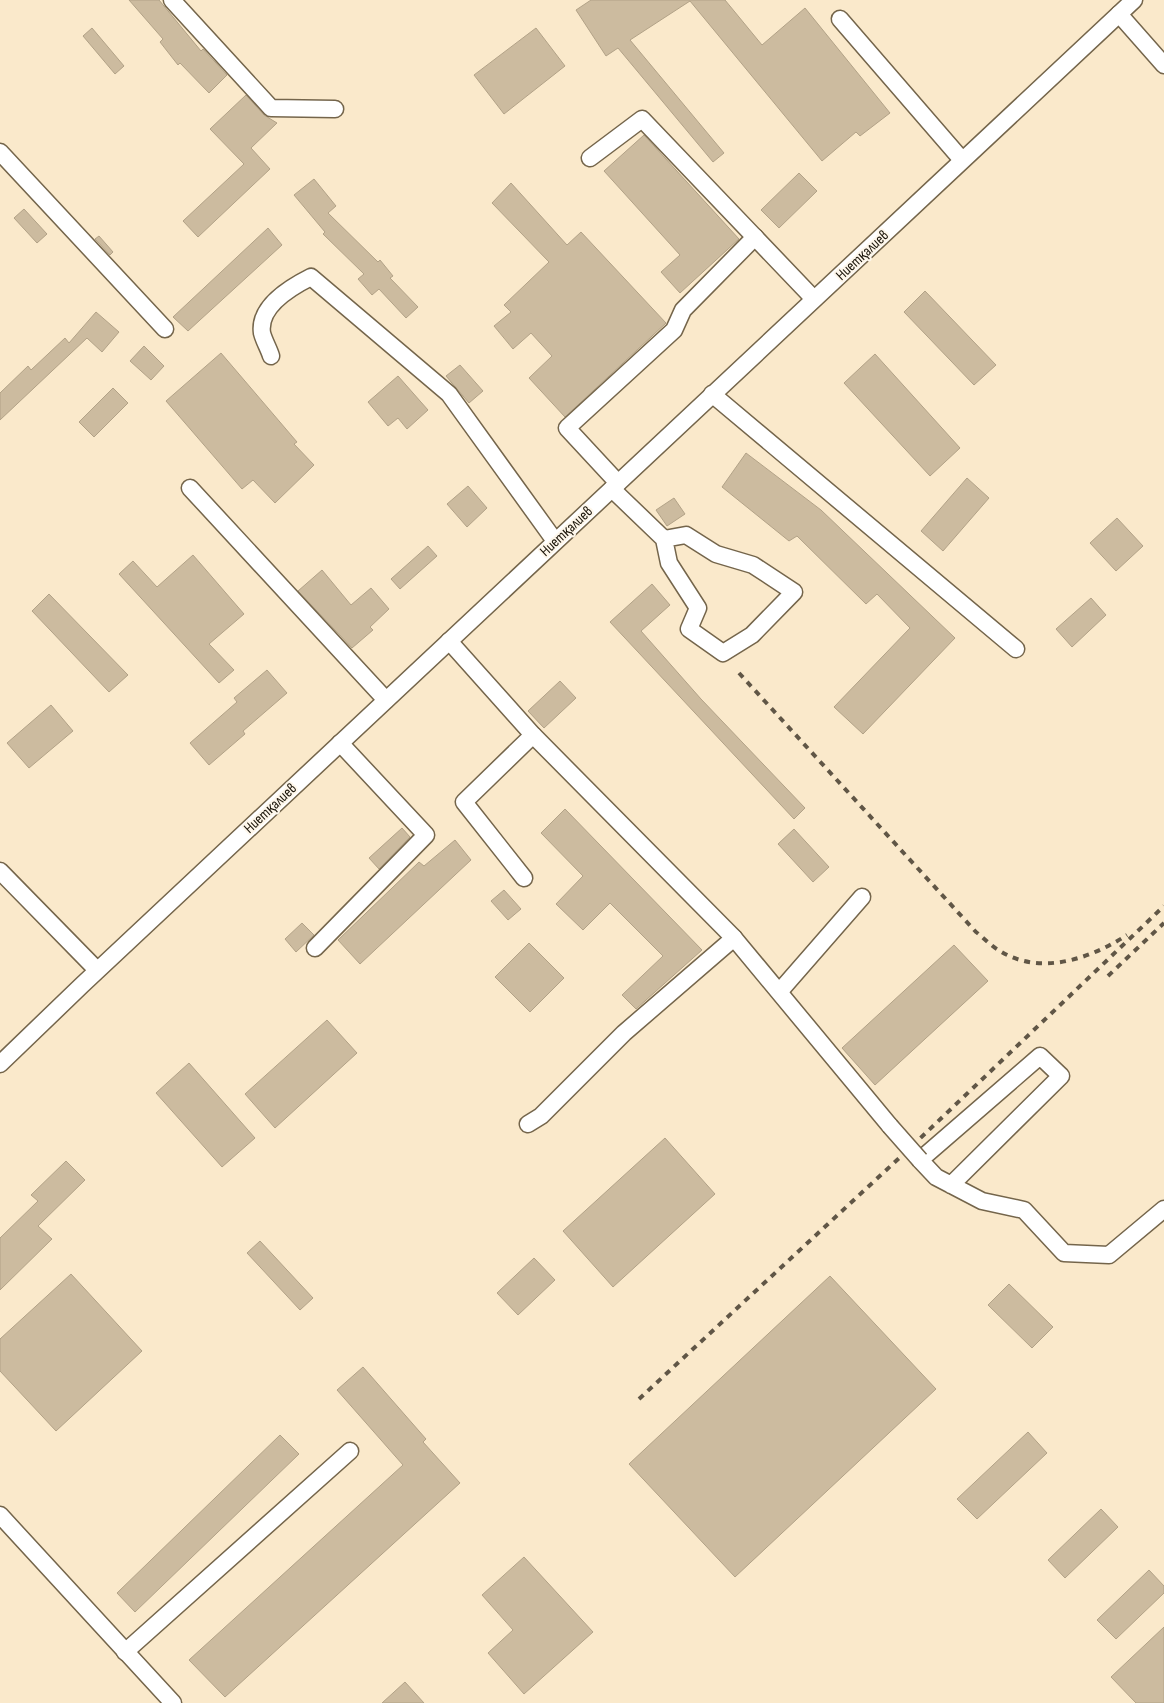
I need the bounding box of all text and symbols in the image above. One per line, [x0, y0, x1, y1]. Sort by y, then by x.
street label: Ниетқалиев [832, 226, 893, 285]
street label: Ниетқалиев [536, 502, 597, 561]
street label: Ниетқалиев [240, 779, 301, 838]

